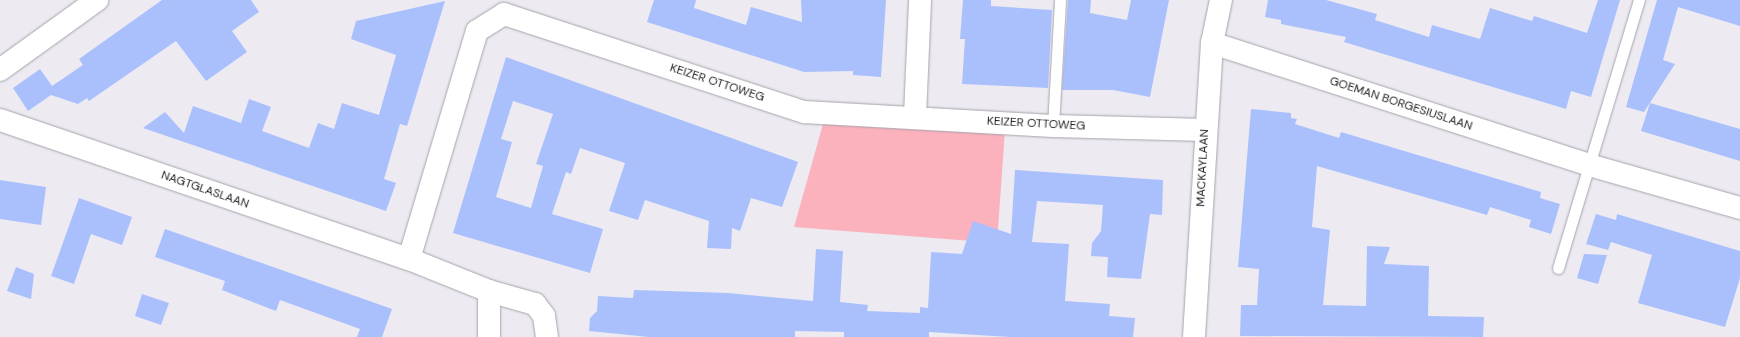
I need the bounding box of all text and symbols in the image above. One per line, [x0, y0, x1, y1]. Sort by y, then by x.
street label: KEIZER OTTOWEG [668, 61, 766, 105]
street label: GOEMAN BORGESIUSLAAN [1328, 74, 1474, 134]
street label: KEIZER OTTOWEG [986, 114, 1086, 134]
street label: MACKAYLAAN [1194, 129, 1212, 207]
street label: NAGTGLASLAAN [159, 168, 251, 212]

